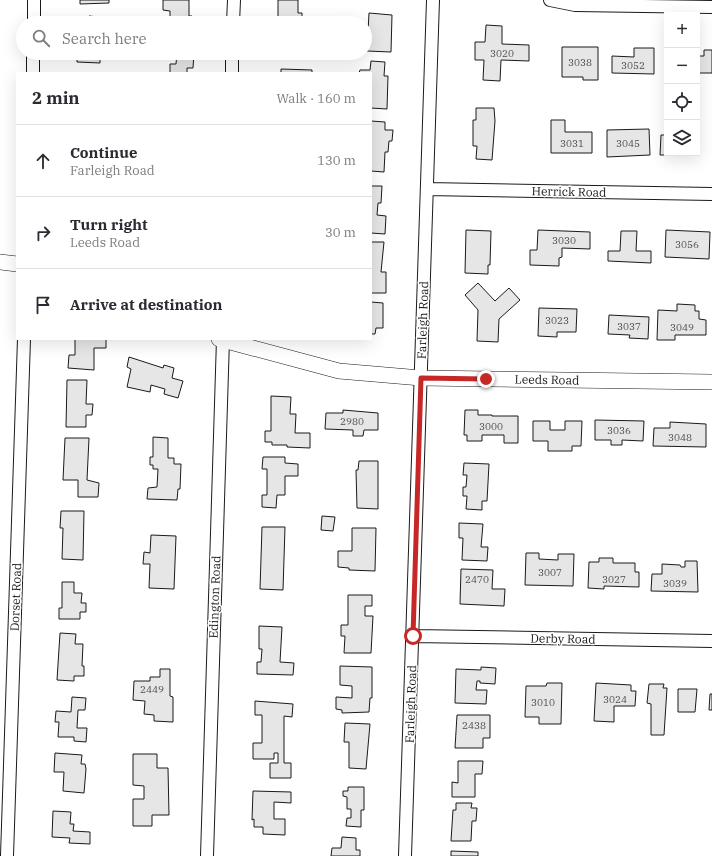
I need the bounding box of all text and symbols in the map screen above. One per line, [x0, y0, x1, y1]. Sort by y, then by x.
map controls [664, 12, 700, 156]
button: + [664, 12, 700, 48]
search box [16, 16, 372, 60]
icon: search [30, 27, 52, 49]
text: Search here [62, 29, 147, 48]
house number: 3020 [490, 47, 514, 60]
button: − [664, 48, 700, 84]
house number: 3038 [568, 56, 592, 69]
house number: 3052 [621, 59, 645, 72]
button: locate [664, 84, 700, 120]
text: 2 min [32, 87, 80, 109]
text: Walk · 160 m [277, 90, 356, 107]
button: layers [664, 120, 700, 156]
house number: 3031 [560, 137, 584, 150]
house number: 3045 [616, 137, 640, 150]
text: Continue [70, 143, 137, 162]
icon: ahead [32, 150, 54, 172]
text: 130 m [317, 152, 356, 169]
text: Farleigh Road [70, 162, 155, 179]
street label: Herrick Road [531, 183, 607, 200]
text: Turn right [70, 215, 148, 234]
icon: right [32, 222, 54, 244]
text: 30 m [325, 224, 356, 241]
text: Leeds Road [70, 234, 140, 251]
house number: 3030 [552, 234, 576, 247]
house number: 3056 [675, 238, 699, 251]
street label: Farleigh Road [414, 281, 431, 359]
icon: arrive [32, 294, 54, 316]
text: Arrive at destination [70, 295, 222, 314]
house number: 3023 [545, 314, 569, 327]
house number: 3037 [617, 320, 641, 333]
house number: 3049 [670, 321, 694, 334]
route end [477, 370, 495, 388]
street label: Leeds Road [515, 371, 579, 388]
house number: 2980 [340, 415, 364, 428]
house number: 3000 [479, 420, 503, 433]
house number: 3036 [607, 424, 631, 437]
house number: 3048 [668, 431, 692, 444]
street label: Edington Road [206, 555, 223, 639]
street label: Dorset Road [7, 562, 24, 631]
house number: 3007 [538, 566, 562, 579]
house number: 2470 [465, 573, 489, 586]
house number: 3027 [602, 573, 626, 586]
house number: 3039 [663, 577, 687, 590]
route start [404, 627, 422, 645]
street label: Derby Road [530, 630, 596, 647]
street label: Farleigh Road [402, 665, 419, 743]
house number: 2449 [140, 683, 164, 696]
house number: 3024 [603, 693, 627, 706]
house number: 3010 [531, 696, 555, 709]
house number: 2438 [462, 719, 486, 732]

